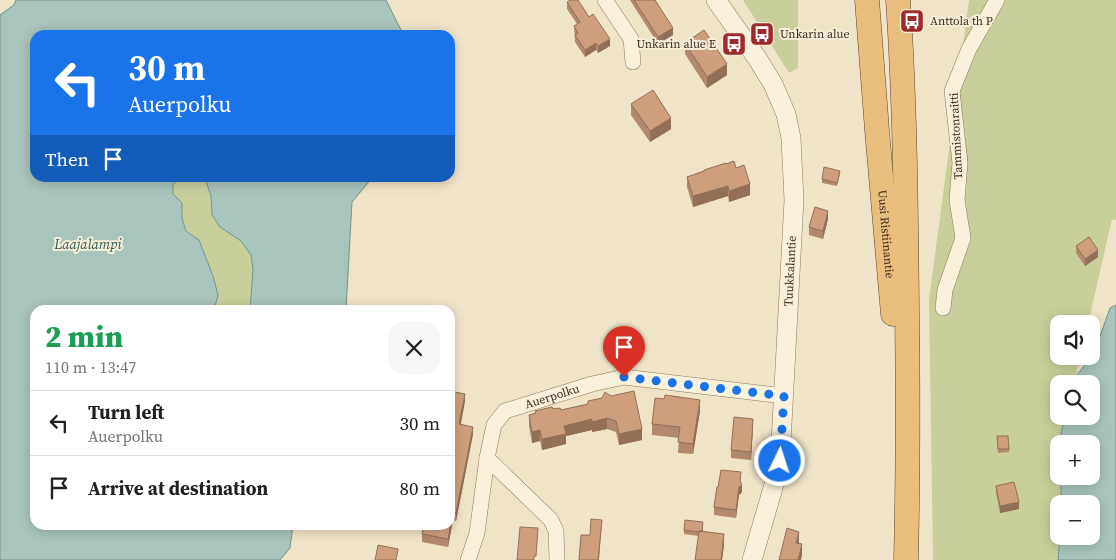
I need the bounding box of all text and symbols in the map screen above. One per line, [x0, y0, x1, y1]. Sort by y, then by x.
bus stop icon: Anttola th P [899, 8, 925, 34]
place label: Anttola th P [930, 13, 993, 29]
bus stop icon: Unkarin alue [749, 21, 775, 47]
place label: Unkarin alue [780, 26, 850, 42]
bus stop icon: Unkarin alue E [721, 31, 747, 57]
place label: Unkarin alue E [636, 36, 716, 52]
text: 30 m [128, 44, 205, 92]
icon: left [45, 50, 110, 115]
text: Auerpolku [128, 89, 231, 119]
street label: Tammistonraitti [946, 92, 966, 180]
icon: arrive [99, 145, 127, 173]
text: Then [45, 146, 89, 172]
street label: Uusi Ristiinantie [874, 189, 898, 279]
water label: Laajalampi [53, 234, 122, 254]
street label: Tuukkalantie [780, 235, 800, 307]
map controls [1050, 315, 1100, 545]
button: sound [1050, 315, 1100, 365]
text: 2 min [45, 316, 123, 357]
button: close [388, 322, 440, 374]
pin [603, 326, 645, 377]
icon: arrive [610, 333, 638, 361]
text: 110 m · 13:47 [45, 356, 136, 378]
button: search [1050, 375, 1100, 425]
street label: Auerpolku [523, 380, 581, 412]
text: Turn left [88, 399, 164, 425]
icon: left [45, 409, 73, 437]
text: 30 m [399, 410, 440, 436]
text: Auerpolku [88, 425, 163, 447]
position arrow [753, 434, 805, 486]
button: + [1050, 435, 1100, 485]
icon: arrive [45, 474, 73, 502]
text: Arrive at destination [88, 475, 268, 501]
text: 80 m [399, 475, 440, 501]
button: − [1050, 495, 1100, 545]

